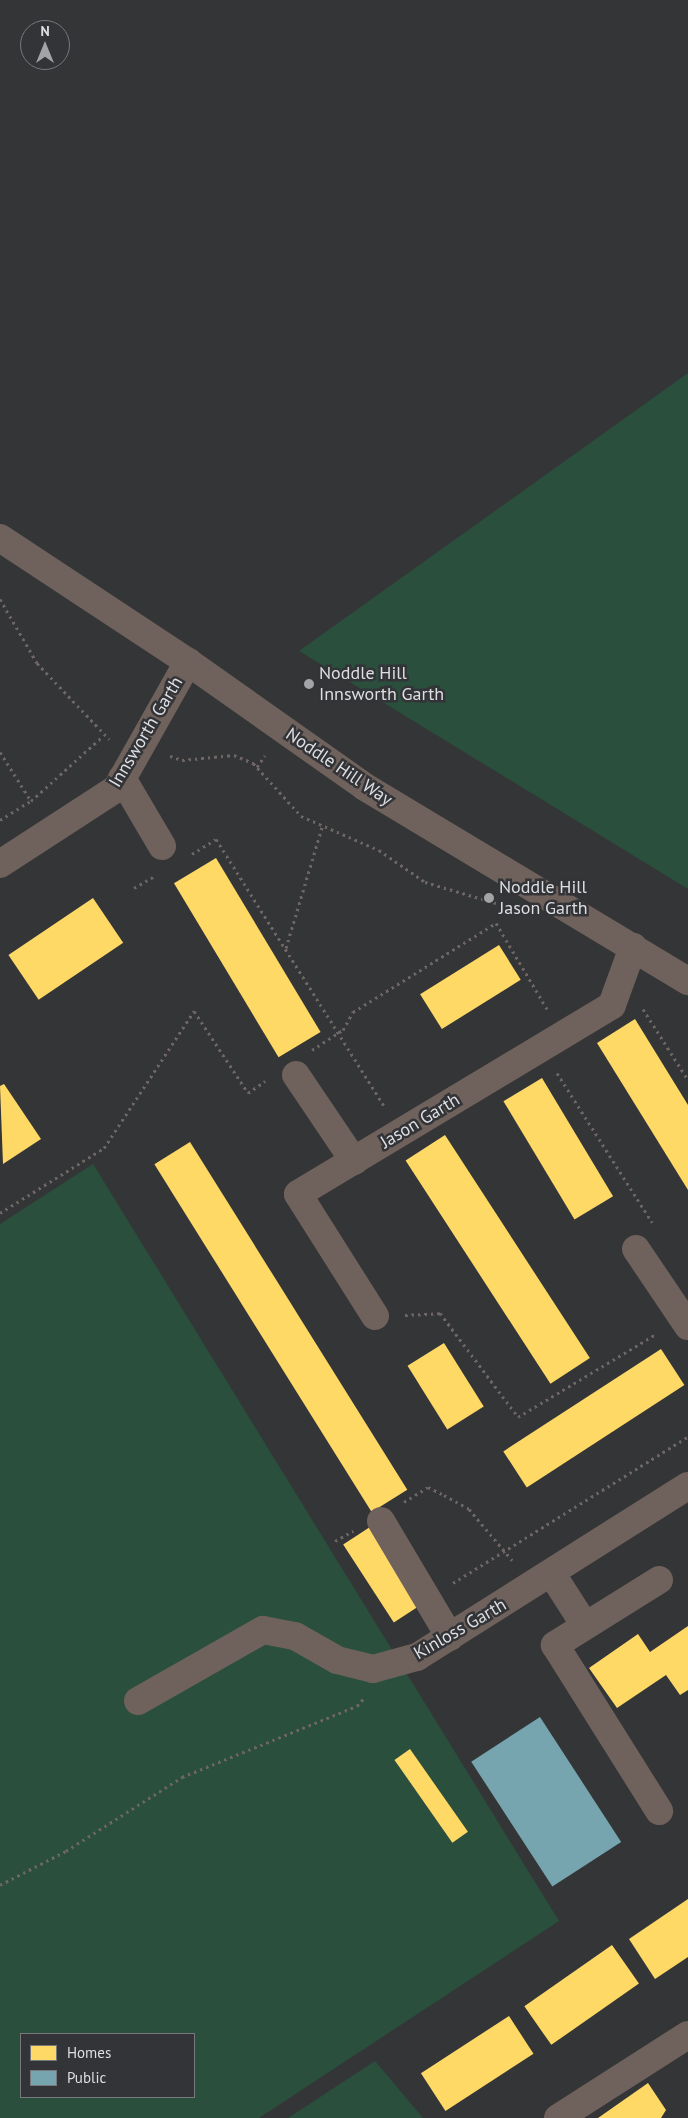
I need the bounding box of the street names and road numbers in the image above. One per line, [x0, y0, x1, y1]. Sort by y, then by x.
street label: Innsworth Garth [105, 673, 187, 791]
street label: Noddle Hill Way [282, 723, 396, 811]
street label: Jason Garth [376, 1089, 464, 1153]
street label: Kinloss Garth [410, 1594, 510, 1664]

